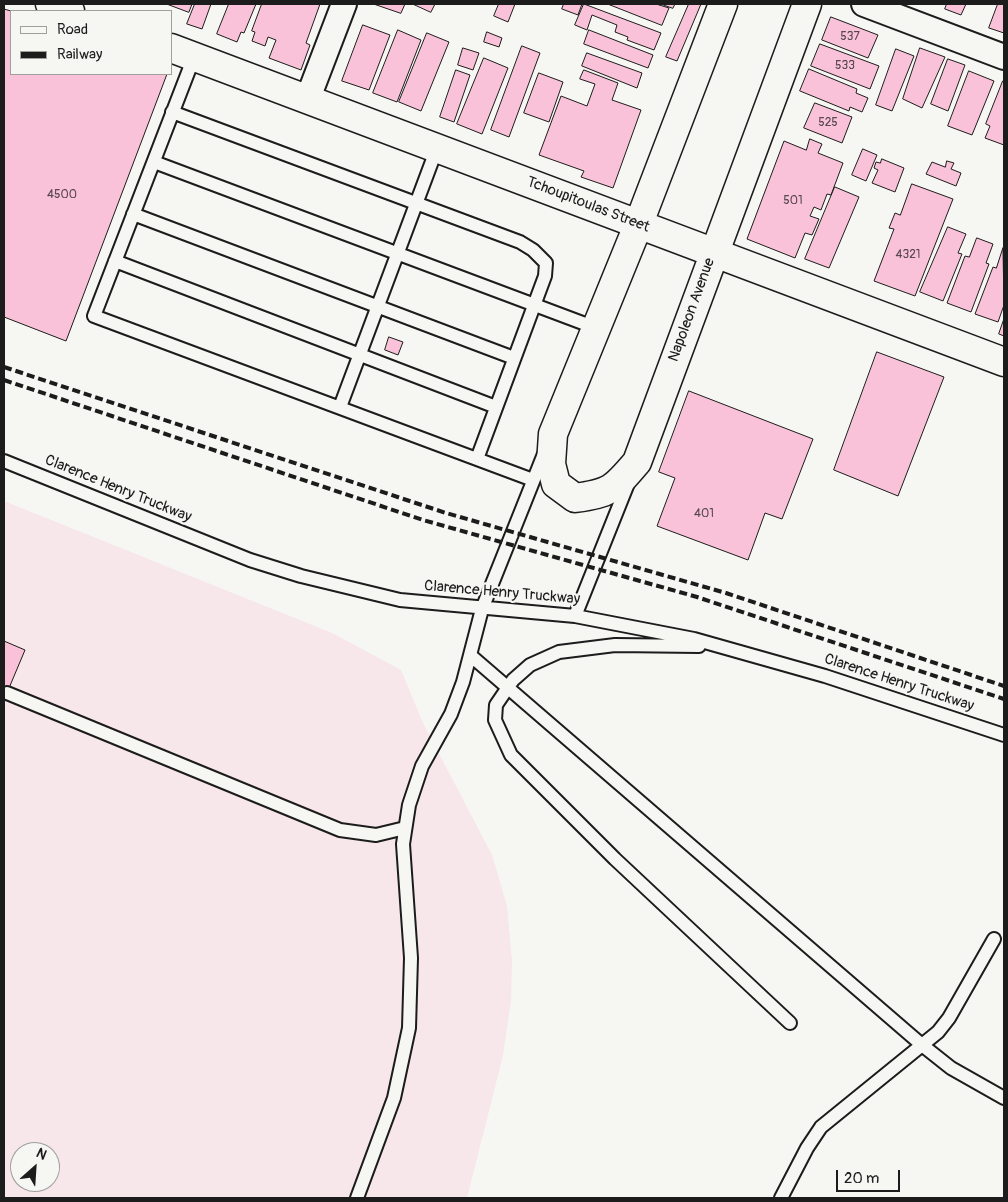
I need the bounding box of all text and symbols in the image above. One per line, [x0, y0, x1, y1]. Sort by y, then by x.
legend [10, 10, 172, 75]
text: Road [57, 20, 88, 39]
house number: 537 [840, 30, 860, 44]
text: Railway [57, 45, 102, 64]
house number: 533 [835, 59, 855, 73]
house number: 525 [818, 116, 838, 130]
street label: Tchoupitoulas Street [524, 173, 652, 237]
house number: 4500 [47, 188, 77, 202]
house number: 501 [783, 194, 803, 208]
house number: 4321 [895, 248, 921, 262]
street label: Napoleon Avenue [665, 256, 719, 364]
street label: Clarence Henry Truckway [42, 451, 194, 527]
house number: 401 [694, 507, 714, 521]
street label: Clarence Henry Truckway [423, 577, 581, 609]
street label: Clarence Henry Truckway [822, 650, 976, 716]
north arrow [10, 1142, 60, 1192]
text: N [33, 1144, 49, 1164]
scale bar [838, 1160, 902, 1192]
text: 20 m [844, 1169, 879, 1188]

